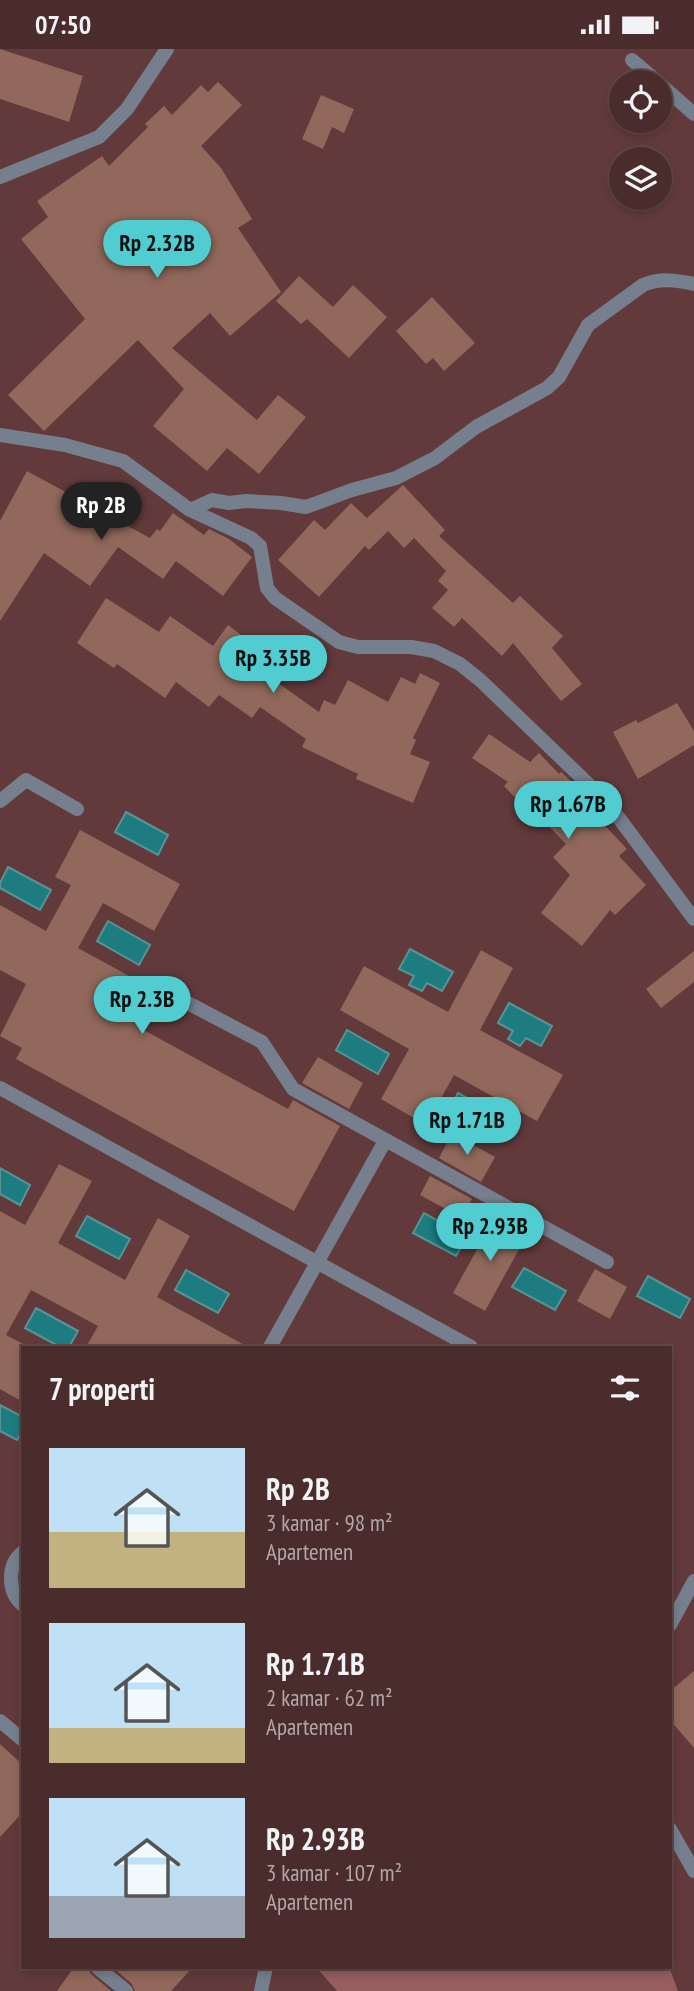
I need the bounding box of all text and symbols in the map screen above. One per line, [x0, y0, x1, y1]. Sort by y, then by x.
text: 07:50 [35, 8, 91, 41]
map controls [609, 70, 672, 210]
button: locate [609, 70, 672, 133]
button: layers [609, 147, 672, 210]
pin: Rp 2.32B [85, 221, 229, 280]
text: Rp 2.32B [119, 228, 195, 257]
pin: Rp 2B [52, 483, 150, 542]
text: Rp 2B [77, 490, 125, 519]
pin: Rp 3.35B [201, 635, 345, 695]
text: Rp 3.35B [235, 643, 311, 672]
pin: Rp 1.67B [496, 781, 640, 841]
text: Rp 1.67B [530, 789, 606, 818]
pin: Rp 2.3B [77, 977, 207, 1036]
text: Rp 2.3B [110, 984, 174, 1013]
pin: Rp 1.71B [395, 1097, 539, 1157]
text: Rp 1.71B [429, 1105, 505, 1134]
pin: Rp 2.93B [418, 1203, 562, 1263]
text: Rp 2.93B [452, 1211, 528, 1240]
text: 7 properti [49, 1369, 155, 1408]
icon: filters [606, 1369, 644, 1407]
text: Rp 2B [266, 1469, 330, 1508]
icon: home [105, 1476, 189, 1560]
text: 3 kamar · 98 m² [266, 1508, 393, 1537]
text: Apartemen [266, 1537, 353, 1566]
text: Rp 1.71B [266, 1644, 365, 1683]
icon: home [105, 1651, 189, 1735]
text: 2 kamar · 62 m² [266, 1683, 393, 1712]
text: Apartemen [266, 1712, 353, 1741]
text: Rp 2.93B [266, 1819, 365, 1858]
icon: home [105, 1826, 189, 1910]
text: 3 kamar · 107 m² [266, 1858, 402, 1887]
text: Apartemen [266, 1887, 353, 1916]

